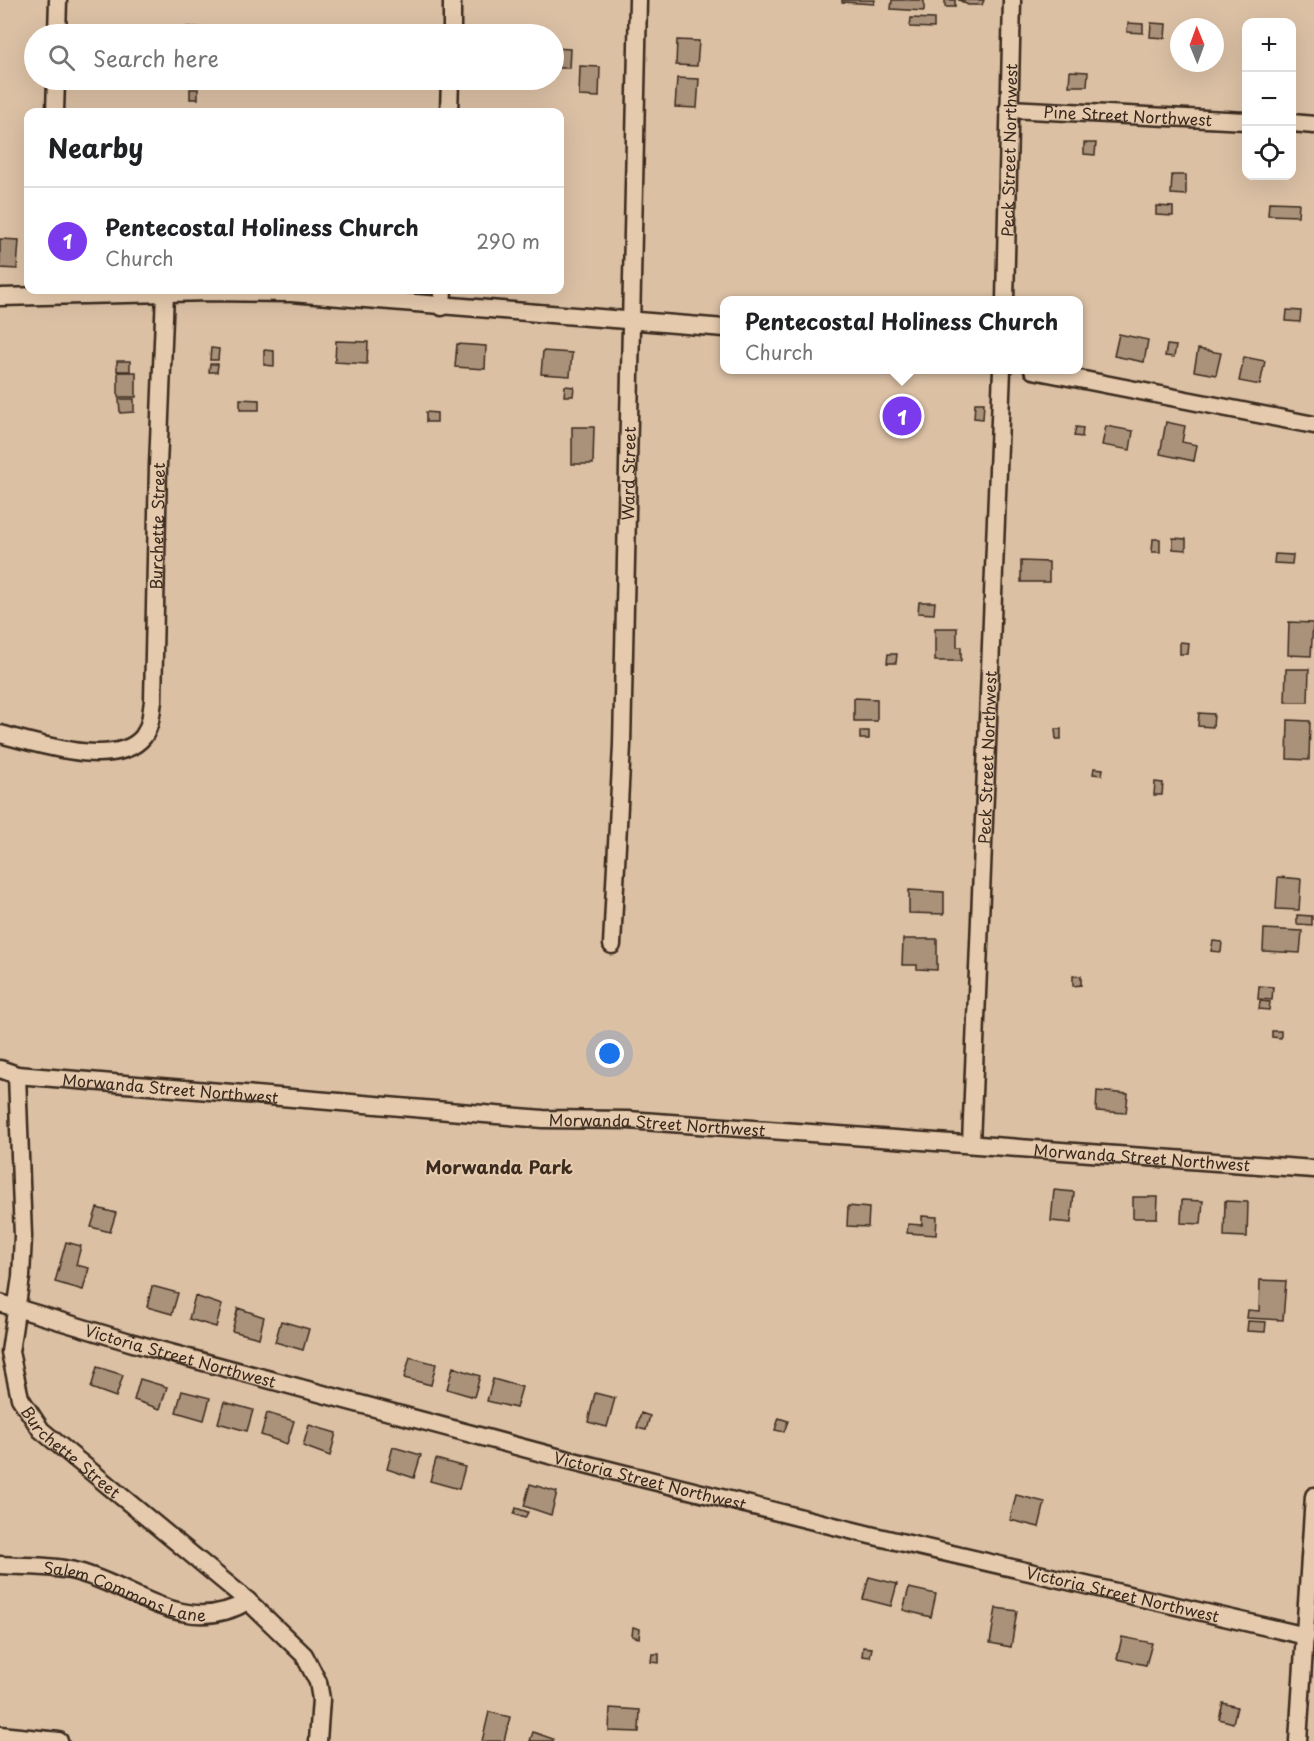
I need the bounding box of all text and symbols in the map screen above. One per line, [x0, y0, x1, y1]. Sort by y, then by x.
north arrow [1170, 18, 1224, 72]
map controls [1242, 18, 1296, 180]
button: + [1242, 18, 1296, 72]
search box [24, 24, 564, 90]
icon: search [45, 41, 78, 74]
text: Search here [93, 41, 219, 74]
street label: Peck Street Northwest [994, 63, 1023, 237]
button: − [1242, 72, 1296, 126]
street label: Pine Street Northwest [1043, 99, 1213, 131]
button: locate [1242, 126, 1296, 180]
text: Nearby [48, 128, 143, 167]
text: Pentecostal Holiness Church [105, 210, 419, 243]
text: 1 [63, 226, 72, 256]
text: 290 m [476, 226, 540, 256]
text: Church [105, 243, 174, 273]
popup [720, 296, 1083, 374]
text: Pentecostal Holiness Church [745, 304, 1058, 337]
text: Church [745, 337, 813, 367]
pin: 1 [882, 394, 922, 438]
street label: Ward Street [615, 426, 641, 521]
street label: Burchette Street [143, 462, 170, 590]
street label: Peck Street Northwest [971, 670, 1002, 844]
your location [595, 1039, 624, 1068]
street label: Morwanda Street Northwest [61, 1067, 280, 1109]
street label: Morwanda Street Northwest [549, 1107, 766, 1142]
street label: Morwanda Street Northwest [1033, 1137, 1251, 1176]
district label: Morwanda Park [425, 1153, 573, 1180]
street label: Victoria Street Northwest [82, 1317, 279, 1393]
street label: Burchette Street [16, 1401, 126, 1504]
street label: Victoria Street Northwest [551, 1445, 749, 1516]
street label: Salem Commons Lane [43, 1555, 206, 1626]
street label: Victoria Street Northwest [1024, 1560, 1222, 1628]

